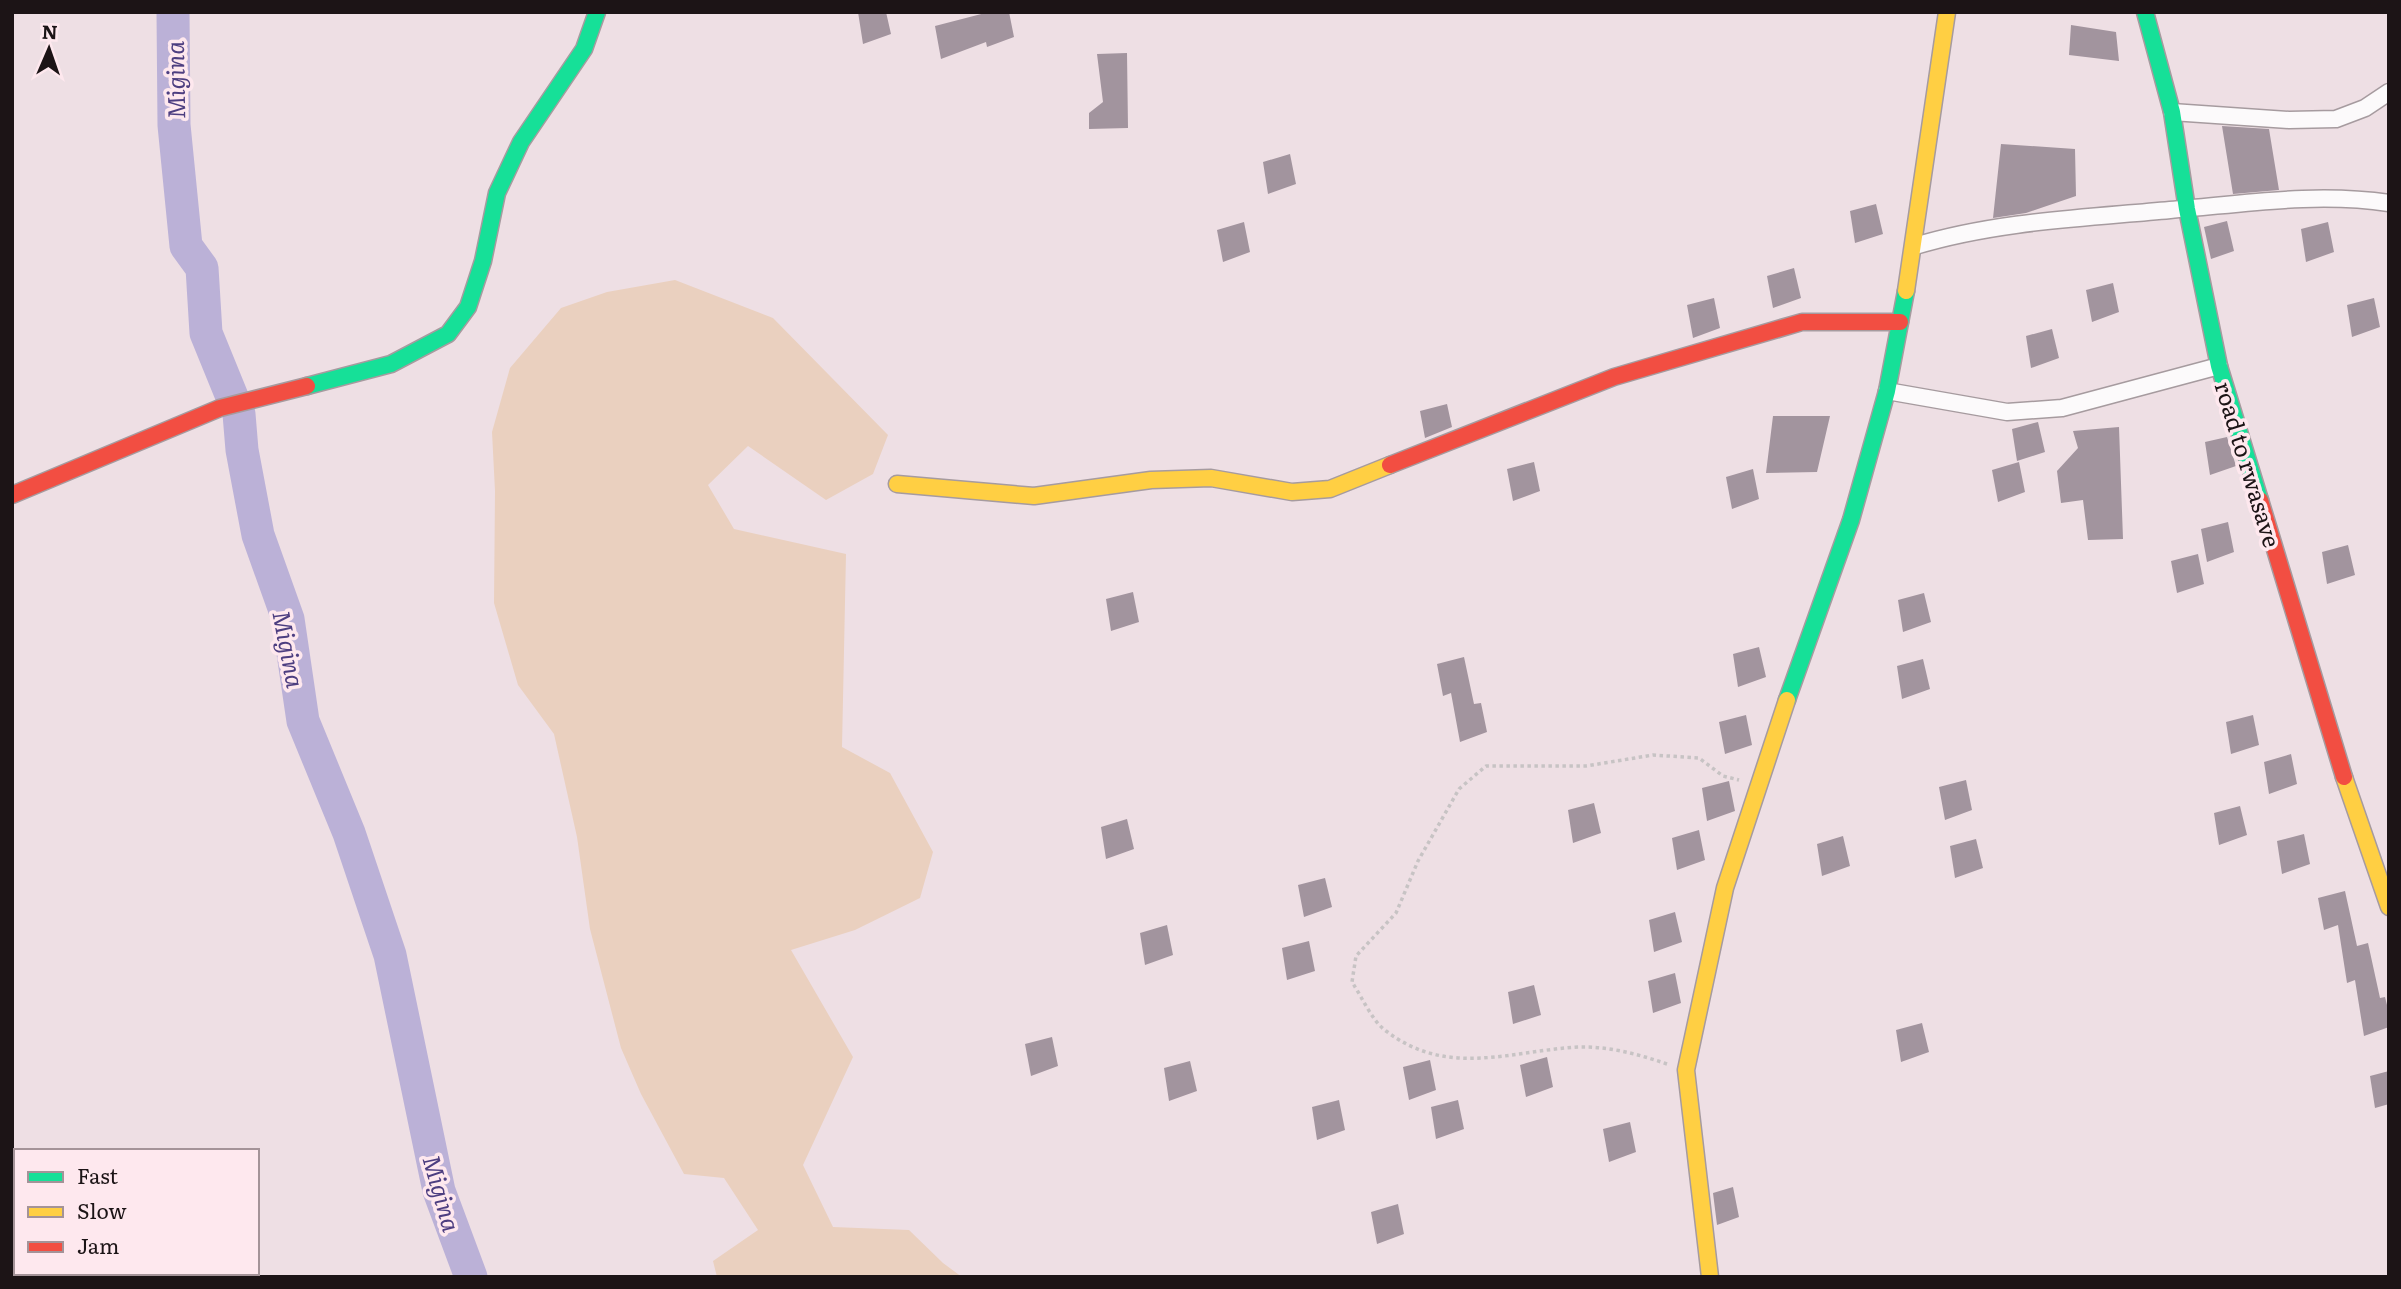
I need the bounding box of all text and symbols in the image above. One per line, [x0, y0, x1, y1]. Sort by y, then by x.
north arrow [14, 14, 84, 84]
text: N [41, 17, 58, 45]
water label: Migina [156, 40, 192, 119]
street label: road to rwasave [2208, 377, 2290, 551]
water label: Migina [265, 607, 315, 691]
legend [14, 1149, 259, 1275]
water label: Migina [415, 1151, 471, 1236]
text: Fast [77, 1159, 118, 1190]
text: Slow [77, 1194, 127, 1225]
text: Jam [77, 1229, 119, 1260]

